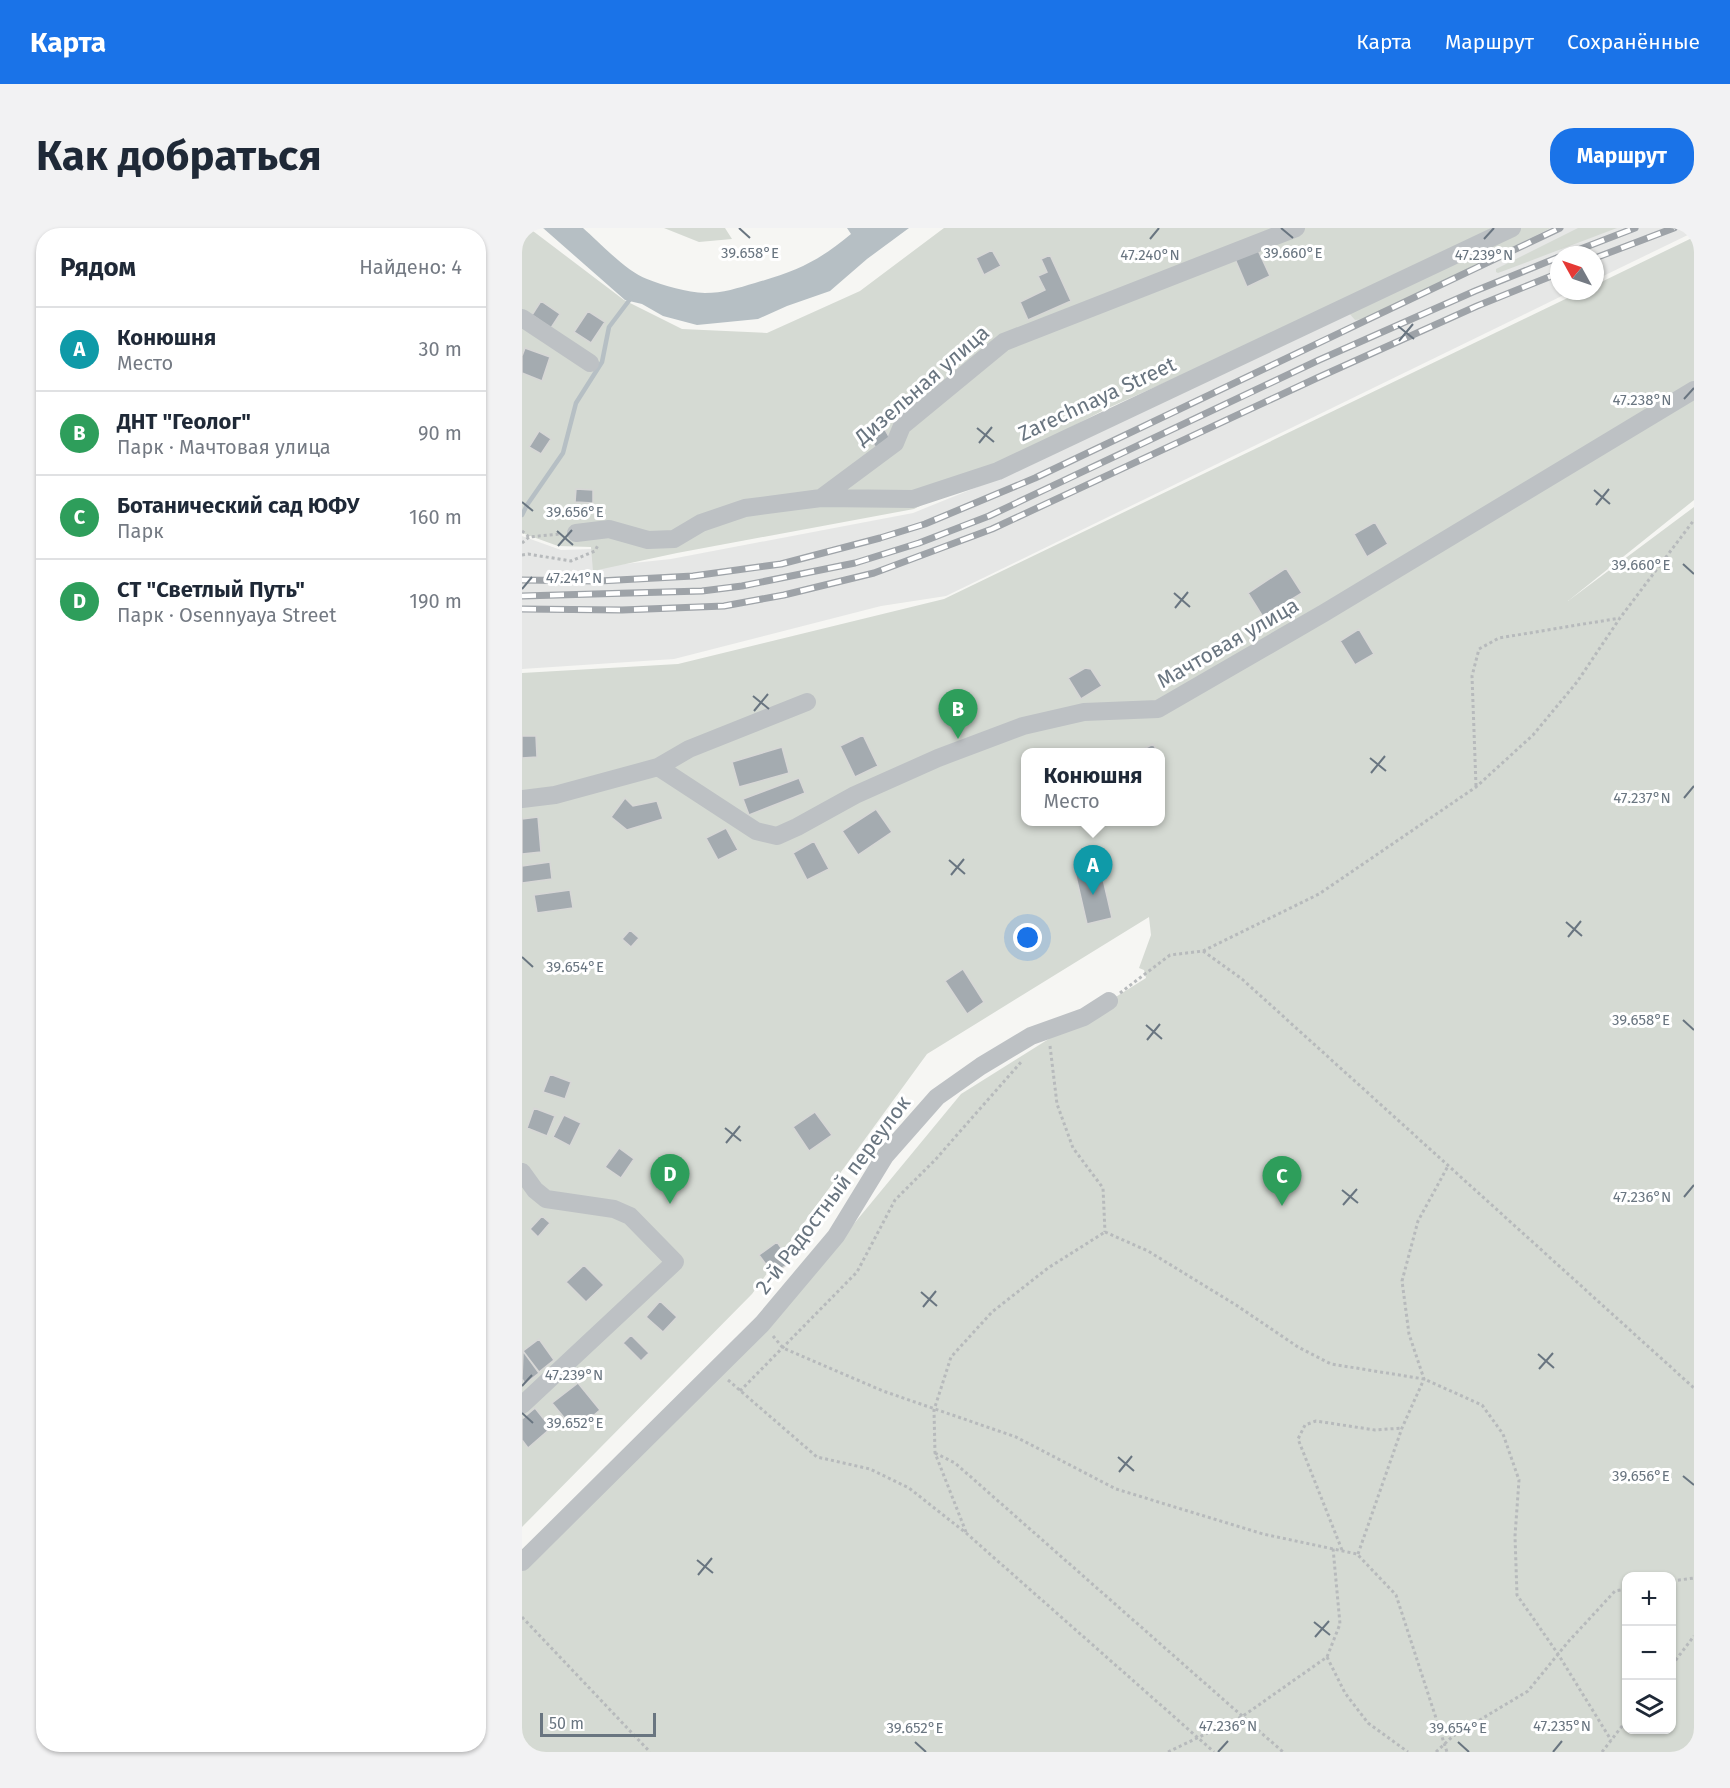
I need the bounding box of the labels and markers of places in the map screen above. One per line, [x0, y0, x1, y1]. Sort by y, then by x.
pin: B [938, 690, 978, 739]
pin: A [1074, 846, 1112, 895]
pin: D [650, 1154, 690, 1204]
pin: C [1262, 1156, 1302, 1206]

